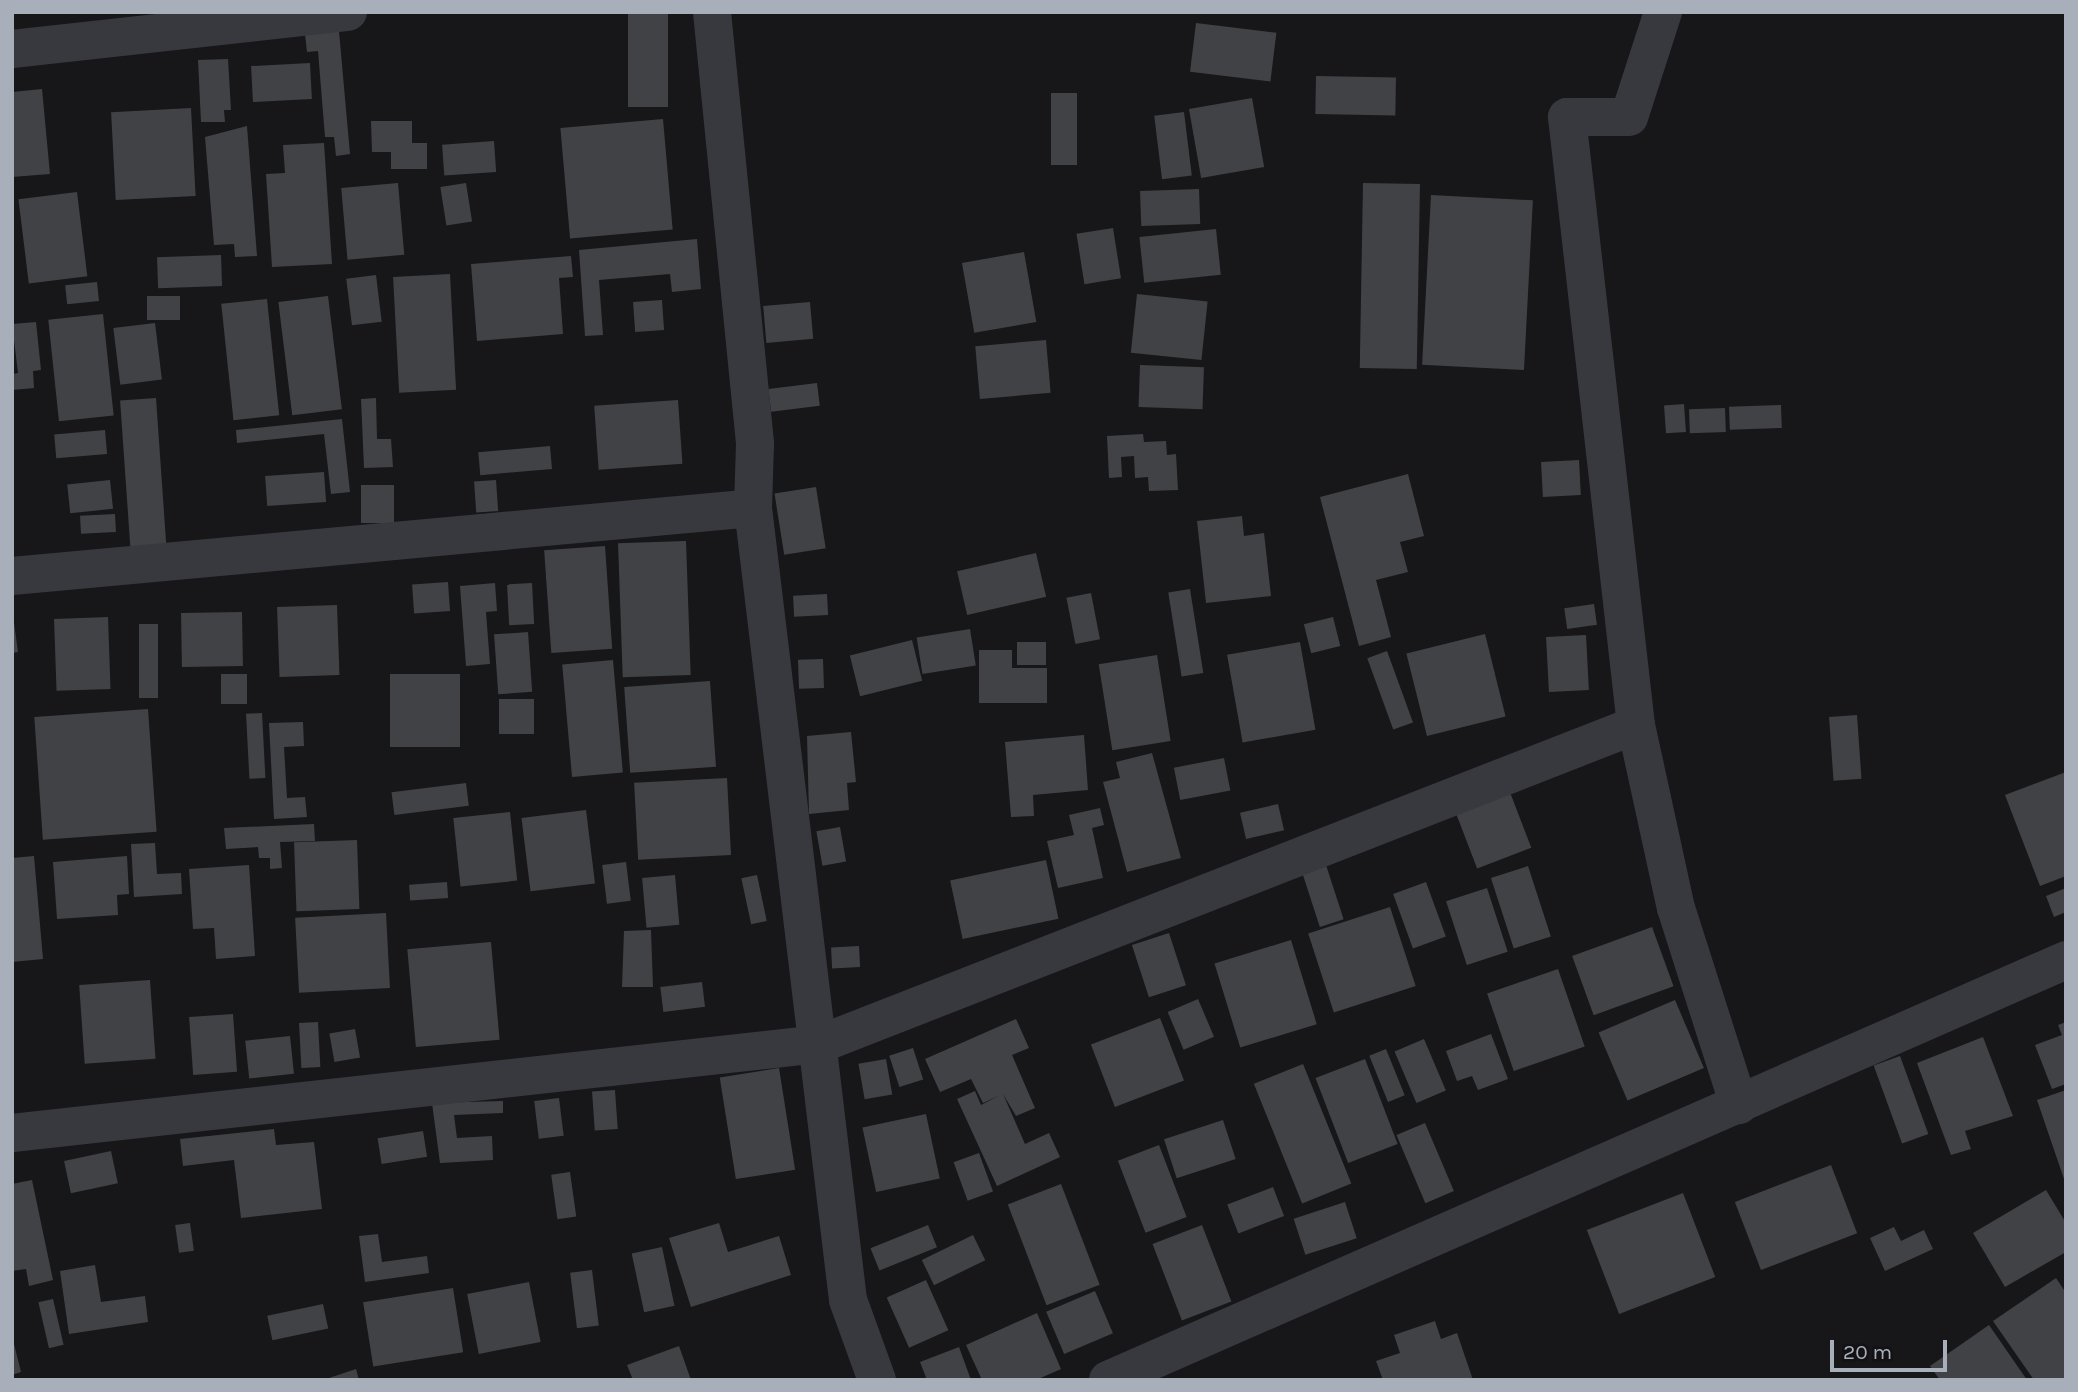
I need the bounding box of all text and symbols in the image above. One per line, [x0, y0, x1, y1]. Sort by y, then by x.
scale bar [1833, 1326, 1950, 1370]
text: 20 m [1843, 1340, 1892, 1364]

